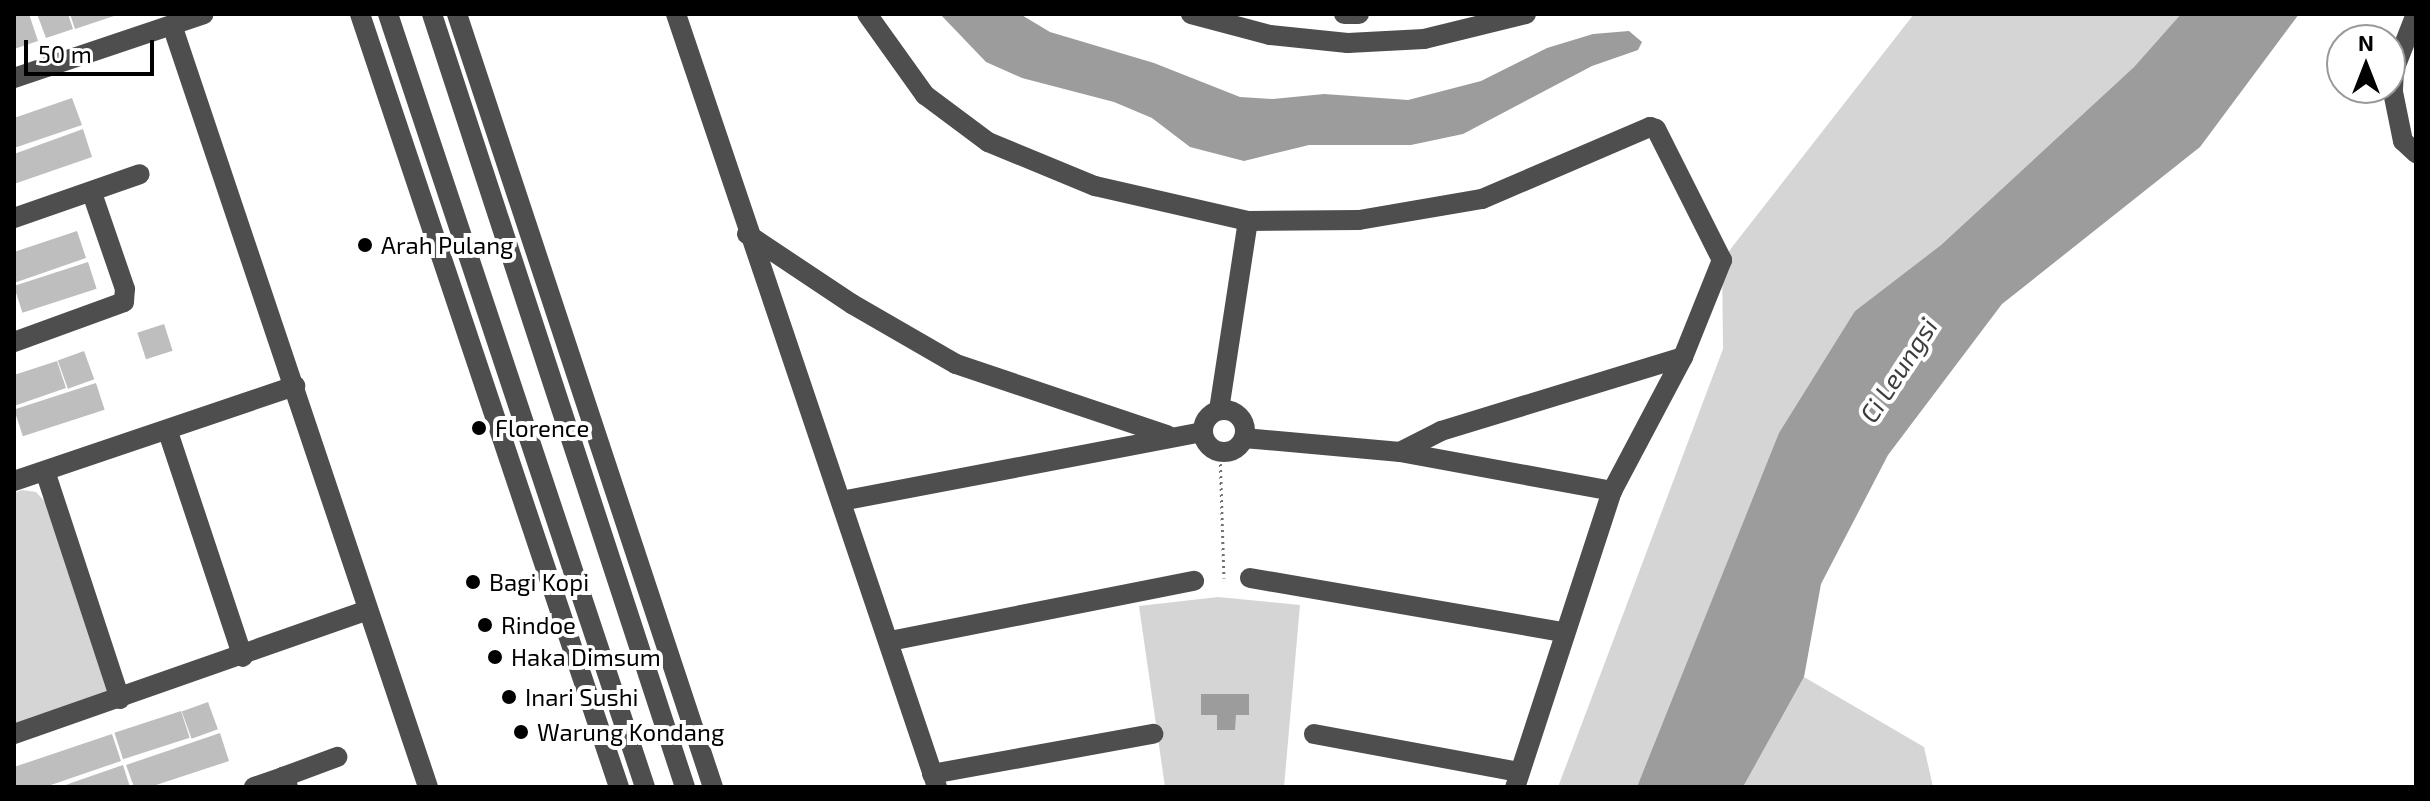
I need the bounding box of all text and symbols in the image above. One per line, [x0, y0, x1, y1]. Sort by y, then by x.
scale bar [28, 24, 158, 74]
north arrow [2326, 24, 2406, 104]
text: N [2358, 29, 2374, 55]
text: 50 m [38, 39, 92, 68]
place label: Arah Pulang [381, 231, 514, 259]
marker: Arah Pulang [356, 236, 374, 254]
water label: Ci Leungsi [1853, 312, 1943, 428]
place label: Florence [495, 414, 589, 442]
marker: Florence [470, 419, 488, 437]
place label: Bagi Kopi [489, 568, 589, 596]
marker: Bagi Kopi [464, 573, 482, 591]
place label: Rindoe [501, 611, 576, 639]
marker: Rindoe [476, 616, 494, 634]
place label: Haka Dimsum [511, 643, 661, 671]
marker: Haka Dimsum [486, 648, 504, 666]
place label: Inari Sushi [525, 683, 639, 711]
marker: Inari Sushi [500, 688, 518, 706]
place label: Warung Kondang [537, 718, 724, 746]
marker: Warung Kondang [512, 723, 530, 741]

